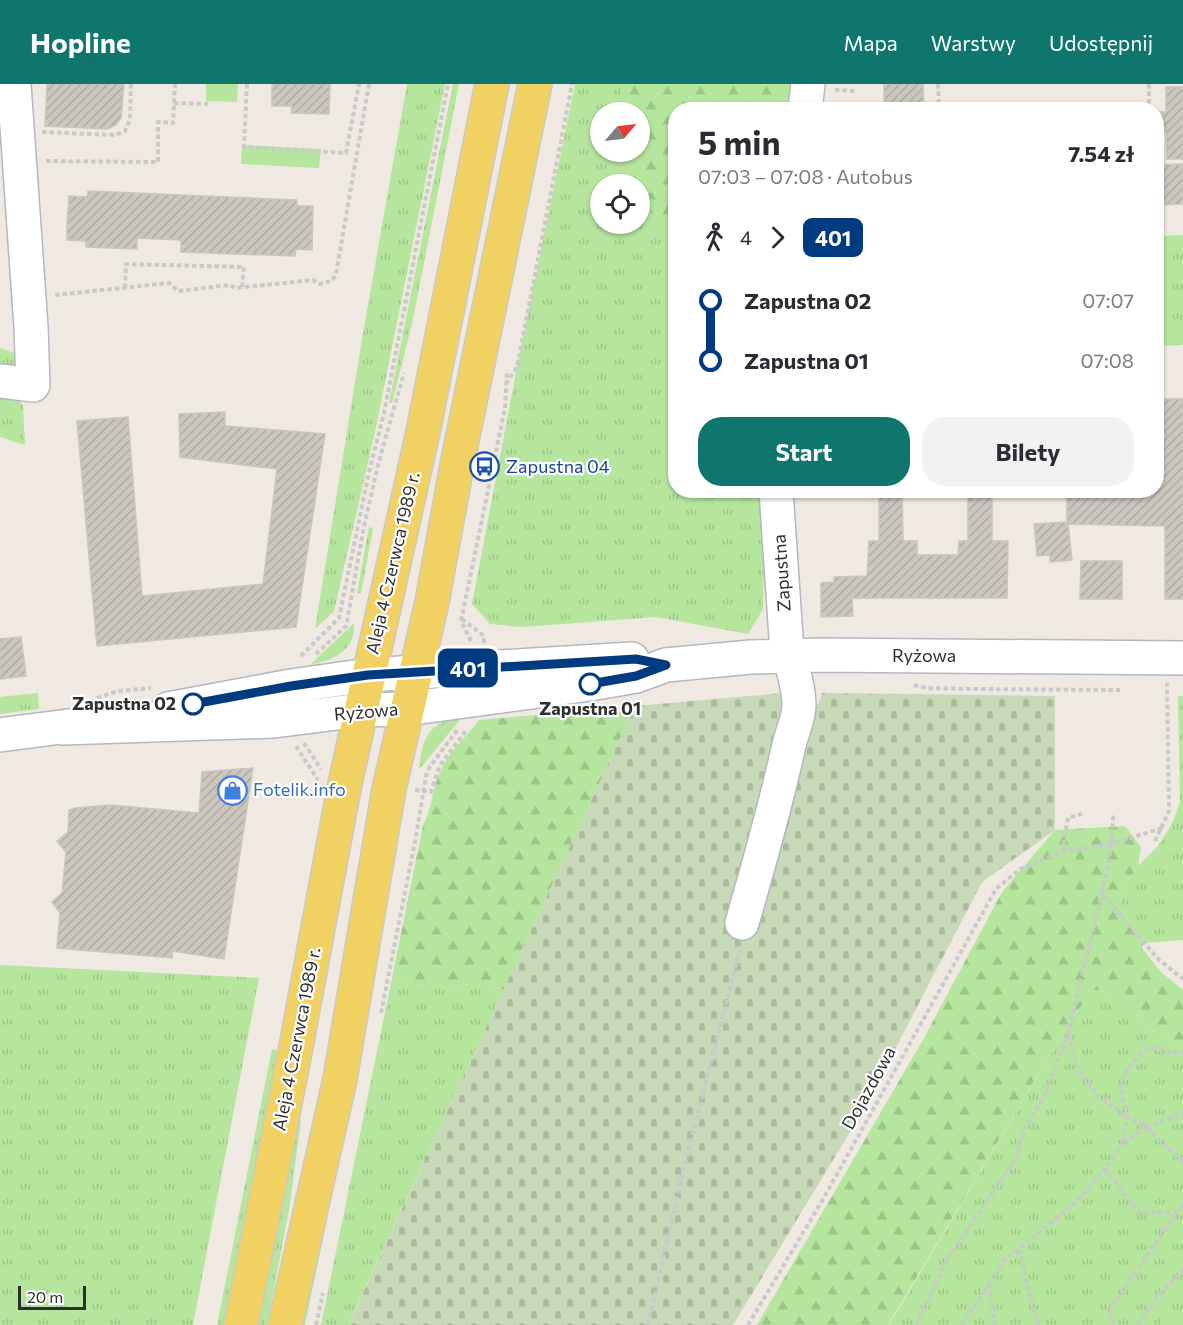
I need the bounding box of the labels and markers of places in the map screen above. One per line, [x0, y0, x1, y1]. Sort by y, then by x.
bus stop icon: Zapustna 04 [469, 451, 501, 483]
place label: Zapustna 04 [506, 455, 610, 477]
marker: Zapustna 01 [579, 673, 601, 695]
place label: Zapustna 02 [72, 692, 176, 714]
marker: Zapustna 02 [182, 693, 204, 715]
place label: Zapustna 01 [539, 697, 641, 719]
shop icon: Fotelik.info [216, 774, 248, 806]
place label: Fotelik.info [253, 778, 346, 800]

